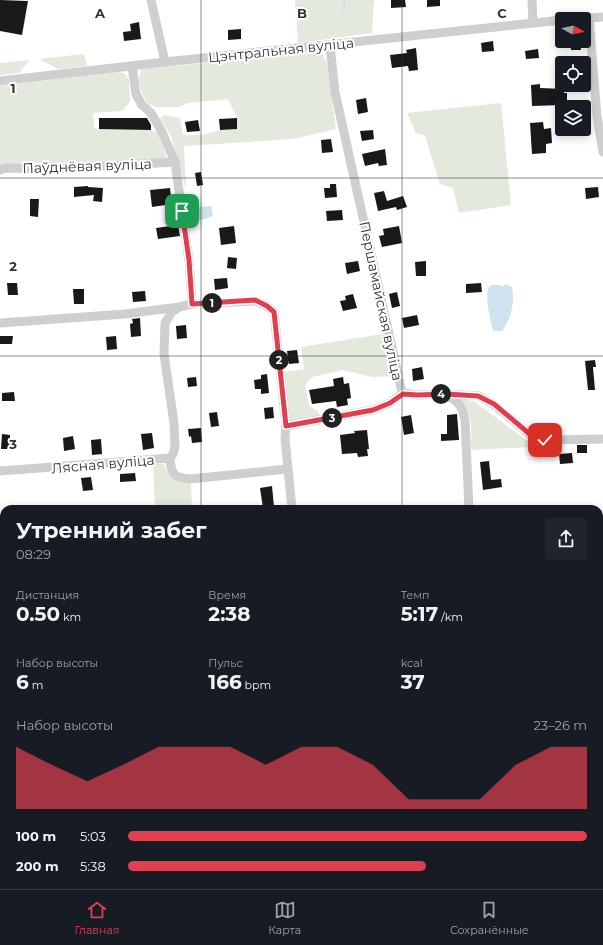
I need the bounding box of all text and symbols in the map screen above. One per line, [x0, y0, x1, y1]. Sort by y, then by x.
text: A [94, 5, 106, 21]
text: B [297, 5, 307, 21]
text: C [497, 5, 507, 21]
north arrow [555, 12, 591, 48]
map controls [555, 12, 591, 136]
street label: Цэнтральная вуліца [207, 33, 355, 67]
button: locate [555, 56, 591, 92]
text: 1 [10, 80, 16, 96]
button: layers [555, 100, 591, 136]
street label: Паўднёвая вуліца [22, 155, 152, 177]
pin [165, 194, 199, 228]
icon: arrive [171, 200, 193, 222]
street label: Першамайская вуліца [355, 220, 407, 382]
text: 2 [9, 258, 17, 274]
pin: 1 [202, 293, 222, 313]
text: 1 [210, 296, 214, 310]
pin: 2 [269, 350, 289, 370]
text: 2 [276, 353, 282, 367]
pin: 4 [431, 384, 451, 404]
text: 4 [437, 387, 445, 401]
pin: 3 [322, 408, 342, 428]
text: 3 [329, 411, 335, 425]
pin [528, 423, 562, 457]
icon: check [534, 429, 556, 451]
text: 3 [8, 436, 17, 452]
street label: Лясная вуліца [51, 451, 155, 477]
text: Утренний забег [16, 517, 207, 544]
button: share [545, 518, 587, 560]
text: 08:29 [16, 546, 51, 562]
text: Дистанция [16, 588, 79, 602]
text: Время [208, 588, 246, 602]
text: Темп [401, 588, 429, 602]
text: 0.50 [16, 602, 60, 626]
text: 2:38 [208, 602, 250, 626]
text: 5:17 [401, 602, 438, 626]
text: km [60, 610, 81, 624]
text: /km [438, 610, 463, 624]
text: Набор высоты [16, 656, 98, 670]
text: Пульс [208, 656, 243, 670]
text: kcal [401, 656, 423, 670]
text: 6 [16, 670, 29, 694]
text: 166 [208, 670, 242, 694]
text: 37 [401, 670, 425, 694]
text: m [29, 678, 43, 692]
text: bpm [242, 678, 271, 692]
text: Набор высоты [16, 717, 113, 733]
text: 23–26 m [533, 717, 587, 733]
text: 100 m [16, 828, 56, 844]
text: 5:03 [80, 828, 106, 844]
text: 200 m [16, 858, 59, 874]
text: 5:38 [80, 858, 106, 874]
tab: Главная [74, 899, 120, 937]
tab: Карта [268, 899, 301, 937]
tab: Сохранённые [450, 899, 529, 937]

